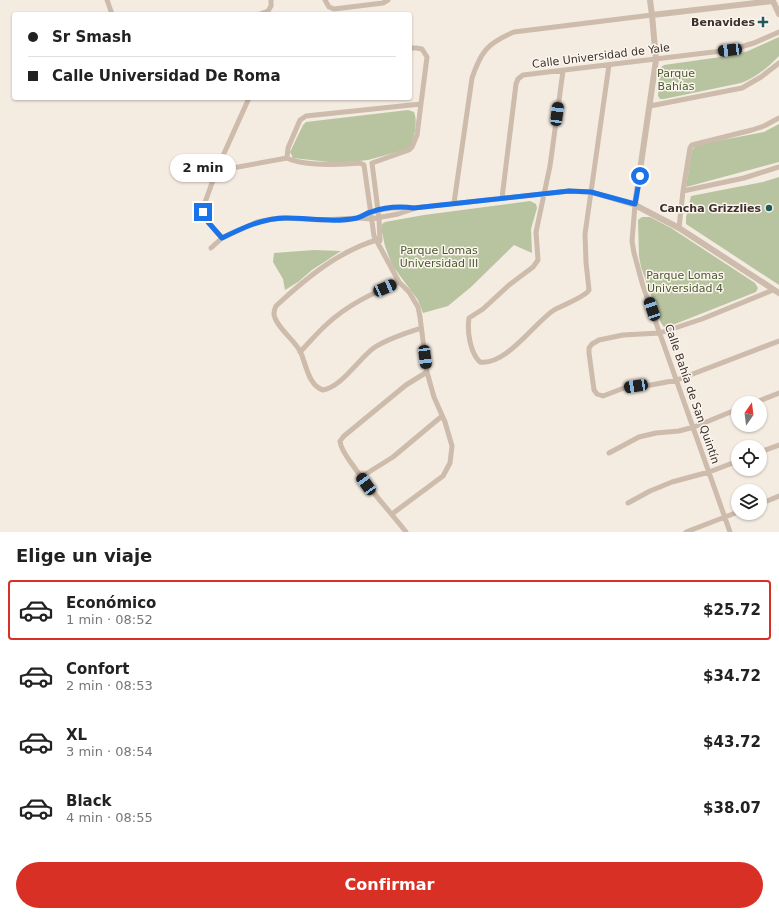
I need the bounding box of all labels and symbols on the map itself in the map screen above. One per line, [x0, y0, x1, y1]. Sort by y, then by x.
place label: Benavides [691, 16, 755, 29]
marker: Benavides [758, 17, 768, 27]
street label: Calle Universidad de Yale [531, 41, 671, 71]
car [717, 43, 743, 57]
park label: Parque Bahías [657, 67, 695, 93]
car [550, 101, 564, 127]
callout: 2 min [170, 154, 236, 182]
route start [631, 167, 649, 185]
place label: Cancha Grizzlies [659, 202, 761, 215]
route end [194, 203, 212, 221]
marker: Cancha Grizzlies [764, 203, 774, 213]
park label: Parque Lomas Universidad III [400, 244, 478, 270]
park label: Parque Lomas Universidad 4 [646, 269, 724, 295]
car [372, 278, 398, 298]
car [642, 296, 662, 322]
street label: Calle Bahía de San Quintín [662, 322, 722, 466]
car [418, 344, 432, 370]
car [623, 378, 649, 394]
north arrow [731, 396, 767, 432]
car [354, 471, 378, 497]

